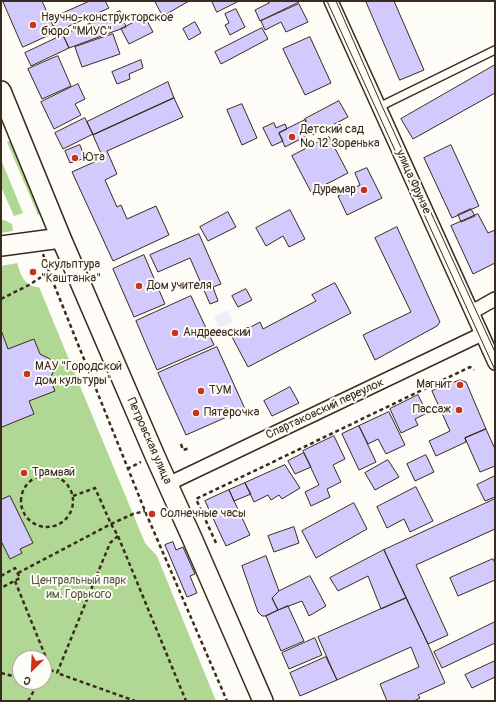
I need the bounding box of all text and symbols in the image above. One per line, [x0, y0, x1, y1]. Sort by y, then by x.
place label: Научно-конструкторское бюро "МИУС" [41, 11, 173, 39]
marker: Научно-конструкторское бюро "МИУС" [28, 20, 38, 30]
place label: Детский сад № 12 Зоренька [300, 123, 380, 151]
marker: Детский сад № 12 Зоренька [287, 132, 297, 142]
street label: улица Фрунзе [392, 148, 434, 216]
place label: Юта [83, 151, 105, 165]
marker: Юта [70, 153, 80, 163]
place label: Дуремар [313, 183, 356, 197]
marker: Дуремар [359, 185, 369, 195]
place label: Скульптура "Каштанка" [41, 258, 101, 286]
marker: Скульптура "Каштанка" [28, 267, 38, 277]
place label: Дом учителя [147, 279, 212, 293]
marker: Дом учителя [134, 281, 144, 291]
place label: Андреевский [183, 326, 251, 340]
marker: Андреевский [170, 328, 180, 338]
place label: МАУ "Городской дом культуры" [35, 360, 122, 388]
marker: МАУ "Городской дом культуры" [22, 369, 32, 379]
street label: Спартаковский переулок [264, 375, 386, 443]
place label: Магнит [416, 378, 452, 392]
marker: Магнит [455, 380, 465, 390]
place label: ТУМ [209, 384, 231, 398]
marker: ТУМ [196, 386, 206, 396]
street label: Петровская улица [123, 396, 175, 486]
place label: Пассаж [413, 403, 451, 417]
marker: Пассаж [454, 405, 464, 415]
place label: Пятёрочка [204, 406, 259, 420]
marker: Пятёрочка [191, 408, 201, 418]
place label: Трамвай [32, 466, 75, 480]
marker: Трамвай [19, 468, 29, 478]
place label: Солнечные часы [160, 507, 246, 521]
marker: Солнечные часы [147, 509, 157, 519]
park label: Центральный парк им. Горького [31, 574, 127, 602]
north arrow [12, 650, 52, 690]
text: С [22, 673, 33, 688]

